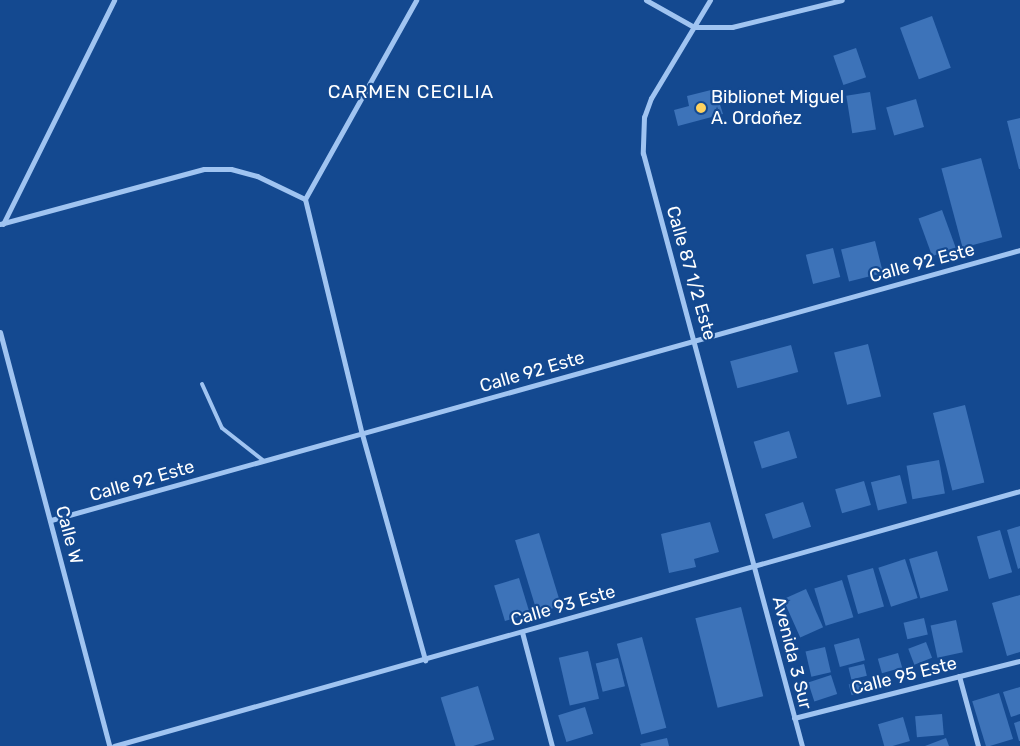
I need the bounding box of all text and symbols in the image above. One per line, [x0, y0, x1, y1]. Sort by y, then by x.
district label: CARMEN CECILIA [326, 81, 496, 103]
place label: Biblionet Miguel A. Ordoñez [711, 87, 844, 130]
marker: Biblionet Miguel A. Ordoñez [695, 102, 707, 114]
street label: Calle 87 1/2 Este [662, 203, 720, 343]
street label: Calle 92 Este [867, 239, 977, 287]
street label: Calle 92 Este [477, 347, 587, 397]
street label: Calle 92 Este [87, 456, 197, 506]
street label: Calle W [51, 503, 87, 567]
street label: Calle 93 Este [508, 581, 618, 631]
street label: Avenida 3 Sur [768, 594, 816, 712]
street label: Calle 95 Este [849, 652, 959, 700]

